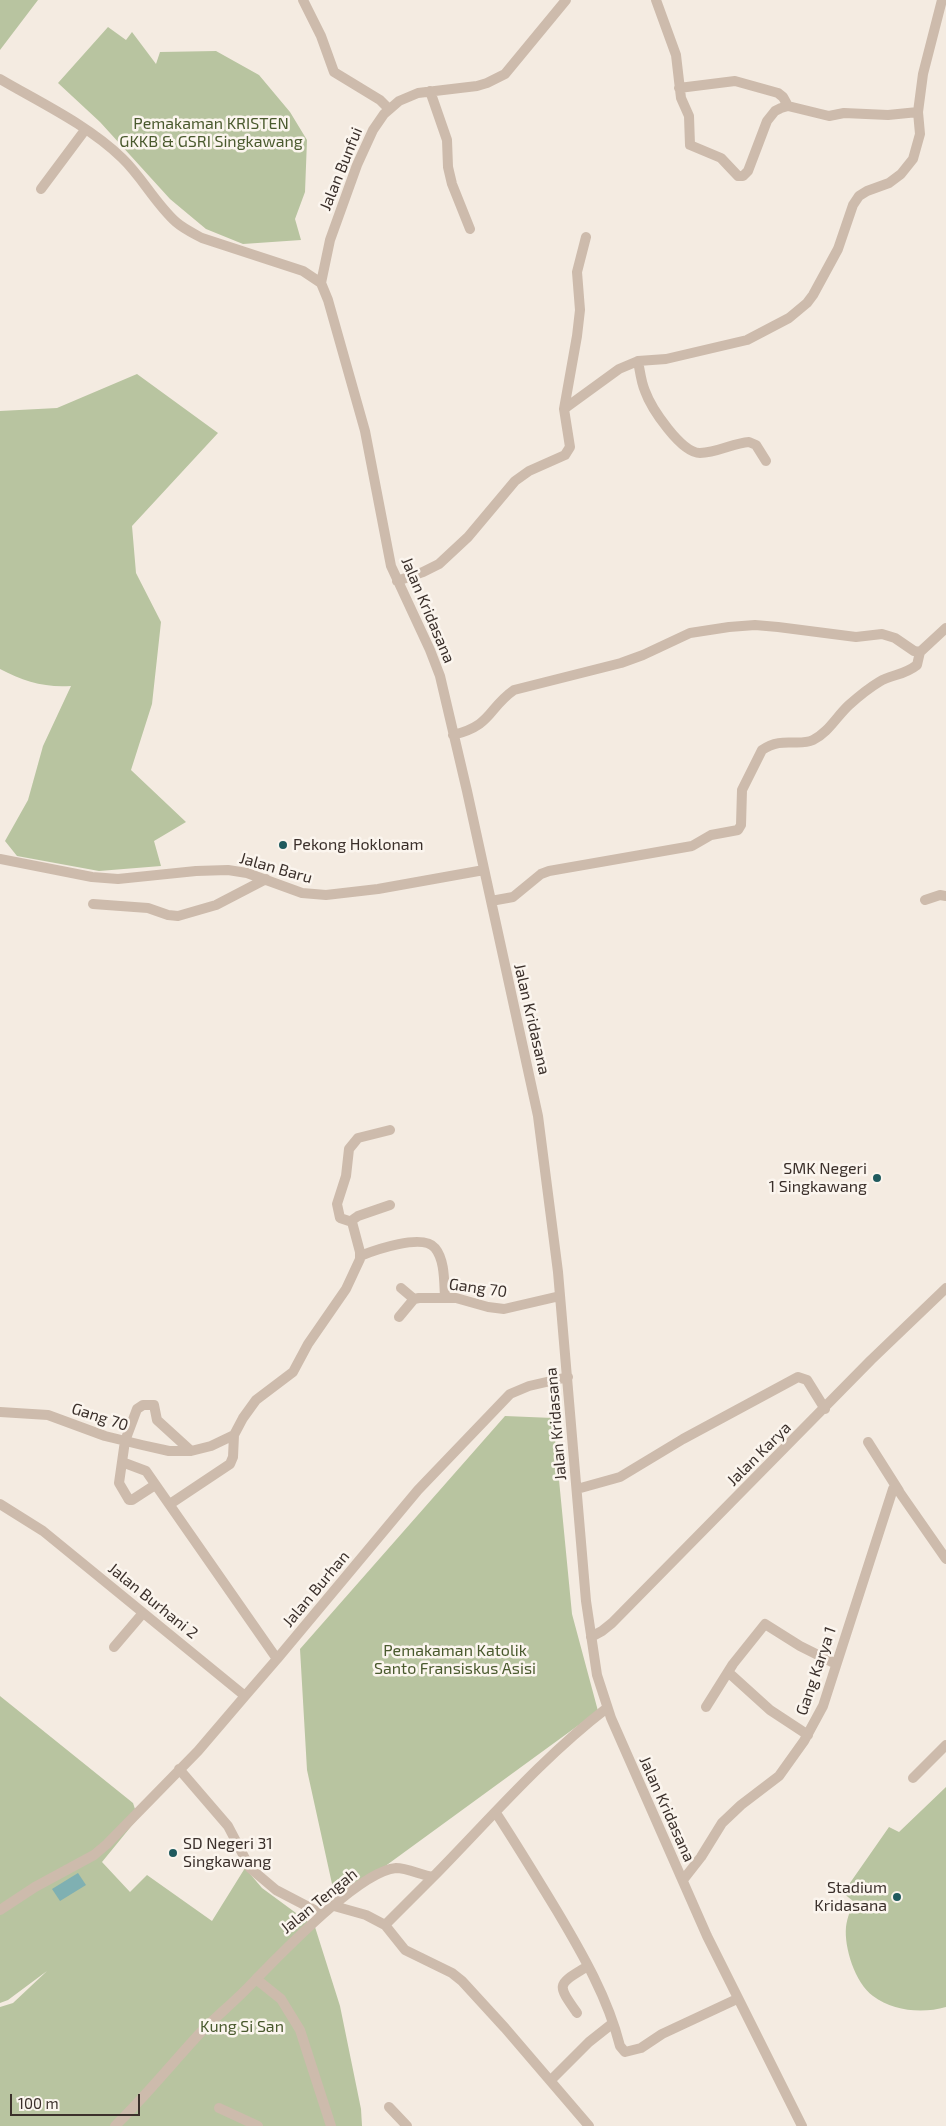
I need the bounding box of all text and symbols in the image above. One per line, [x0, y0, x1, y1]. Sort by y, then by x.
park label: Pemakaman KRISTEN GKKB & GSRI Singkawang [119, 114, 303, 152]
street label: Jalan Bunfui [316, 125, 366, 213]
street label: Jalan Kridasana [397, 554, 459, 666]
place label: Pekong Hoklonam [293, 835, 424, 855]
marker: Pekong Hoklonam [277, 839, 289, 851]
street label: Jalan Baru [237, 848, 315, 888]
street label: Jalan Kridasana [510, 962, 554, 1076]
place label: SMK Negeri 1 Singkawang [769, 1159, 867, 1197]
marker: SMK Negeri 1 Singkawang [871, 1172, 883, 1184]
street label: Gang 70 [448, 1274, 508, 1302]
street label: Jalan Kridasana [541, 1367, 571, 1481]
street label: Gang 70 [69, 1399, 131, 1435]
street label: Jalan Karya [723, 1418, 795, 1490]
street label: Jalan Burhan [279, 1547, 353, 1631]
street label: Jalan Burhani 2 [104, 1559, 202, 1643]
street label: Gang Karya 1 [792, 1624, 840, 1718]
park label: Pemakaman Katolik Santo Fransiskus Asisi [374, 1641, 536, 1679]
street label: Jalan Kridasana [635, 1753, 699, 1865]
place label: SD Negeri 31 Singkawang [183, 1834, 273, 1872]
marker: SD Negeri 31 Singkawang [167, 1847, 179, 1859]
street label: Jalan Tengah [277, 1864, 361, 1938]
place label: Stadium Kridasana [814, 1878, 887, 1916]
marker: Stadium Kridasana [891, 1891, 903, 1903]
park label: Kung Si San [200, 2017, 284, 2037]
scale bar [12, 2084, 142, 2116]
text: 100 m [18, 2094, 59, 2112]

